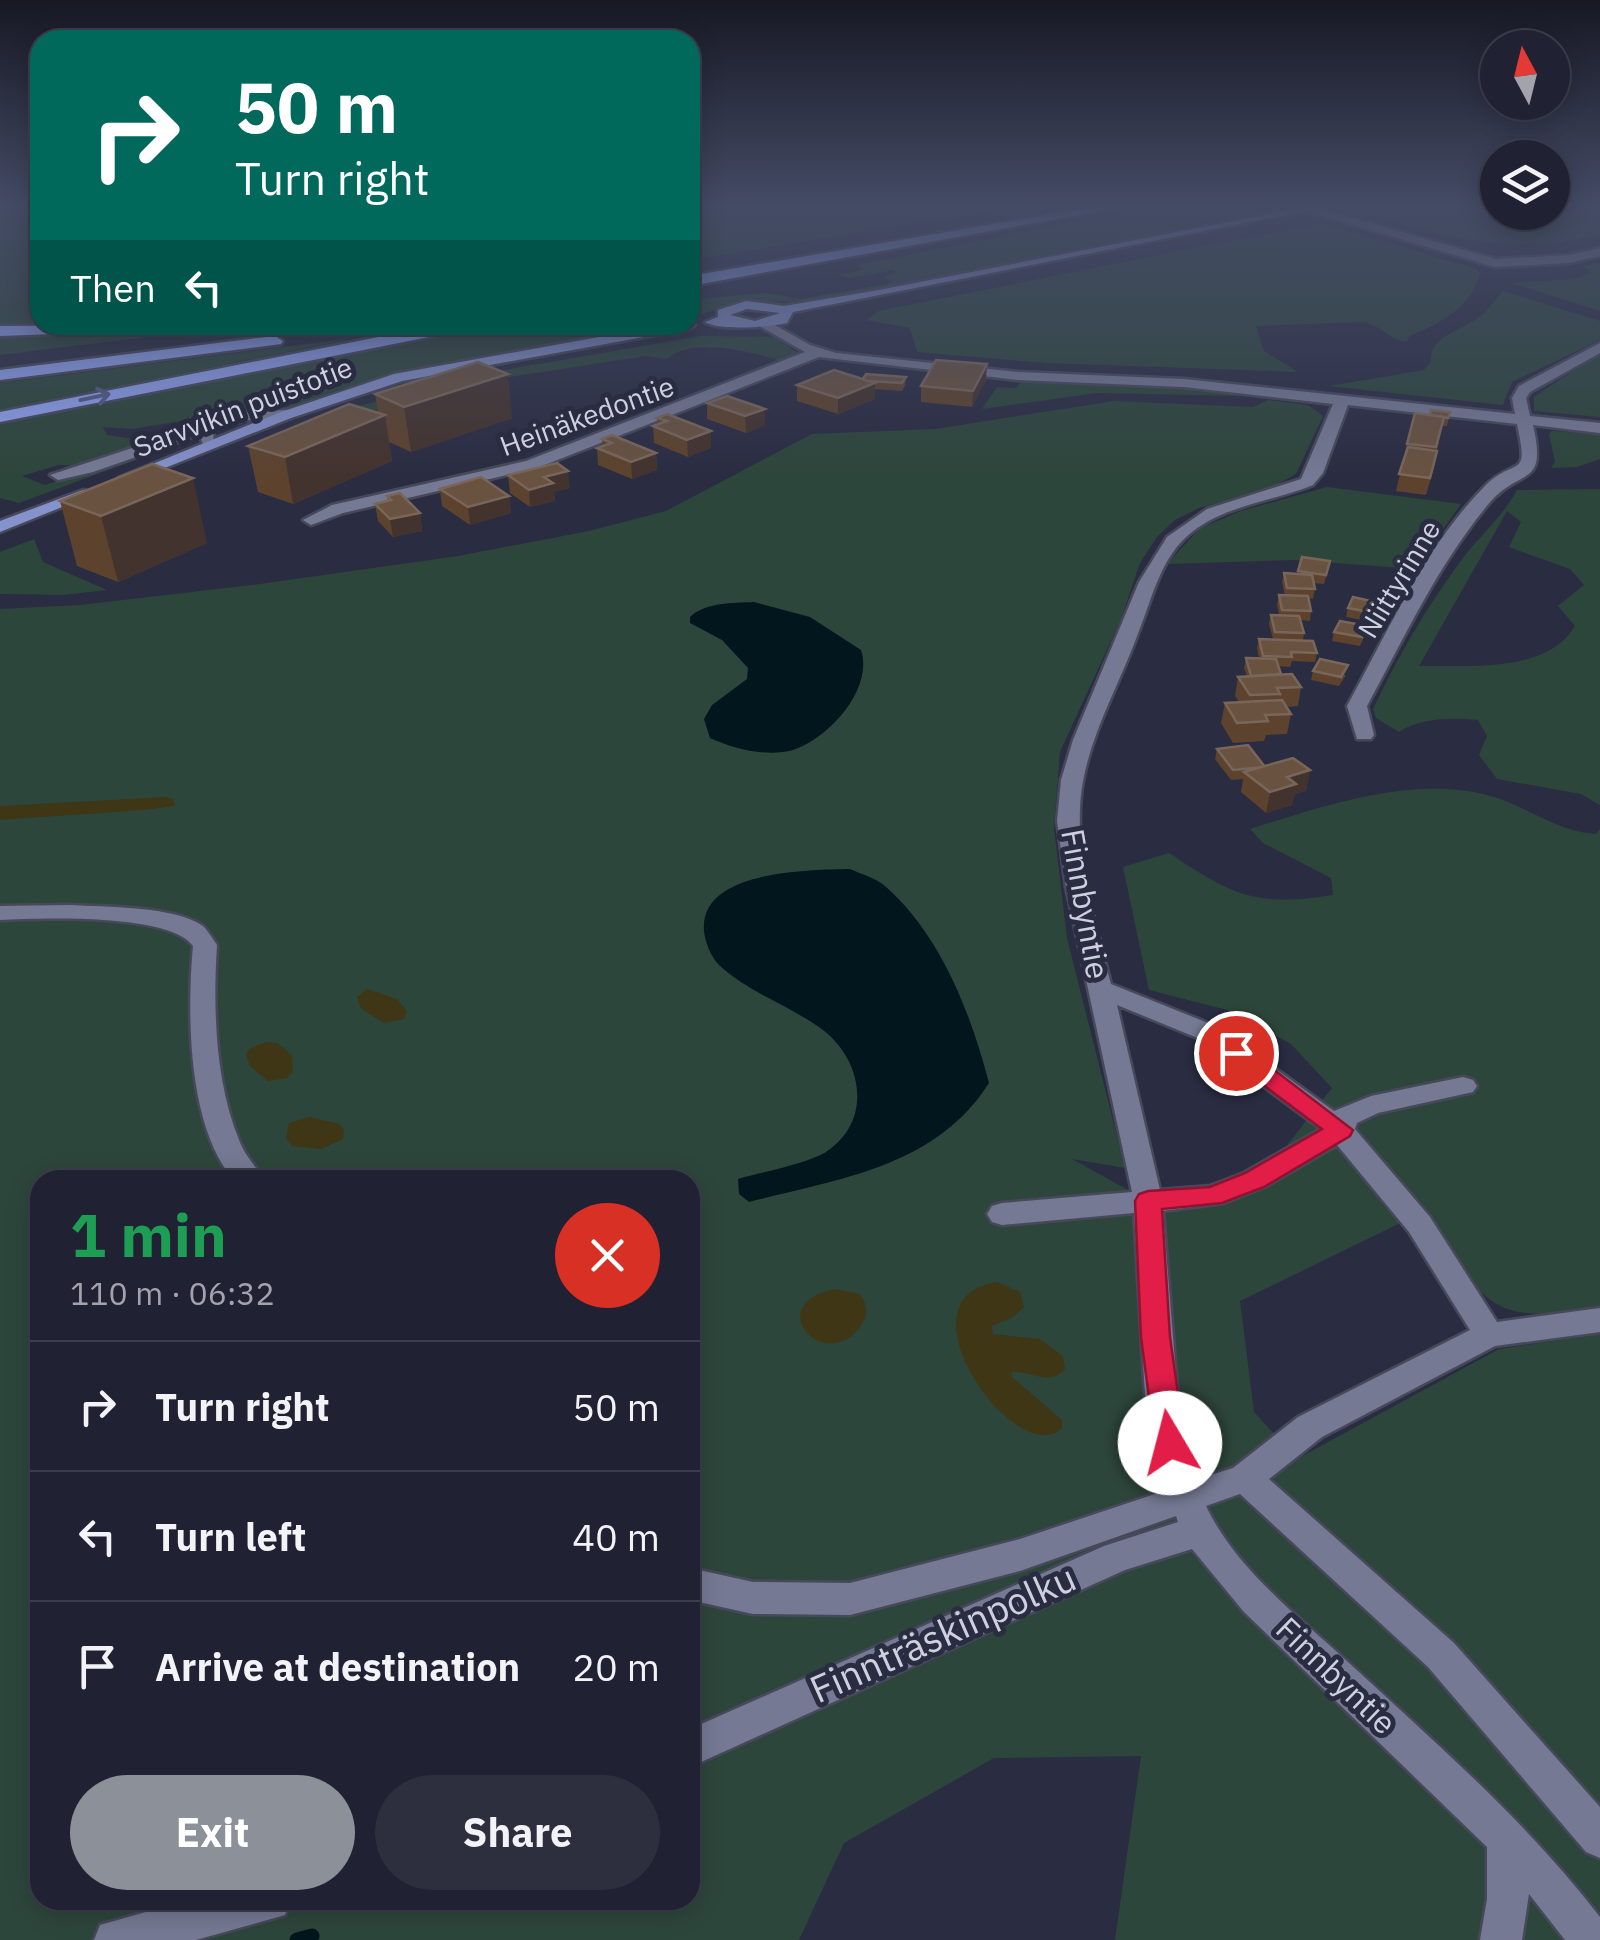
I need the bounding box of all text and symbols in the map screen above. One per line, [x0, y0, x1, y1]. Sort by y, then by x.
north arrow [1480, 30, 1570, 120]
map controls [1480, 30, 1570, 230]
text: 50 m [235, 61, 398, 152]
icon: right [70, 70, 200, 200]
button: layers [1480, 140, 1570, 230]
text: Turn right [235, 149, 430, 207]
icon: left [176, 260, 231, 315]
text: Then [70, 263, 156, 312]
street label: Sarvvikin puistotie [128, 348, 357, 465]
street label: Heinäkedontie [495, 367, 679, 464]
one-way arrow [79, 386, 111, 405]
street label: Niittyrinne [1349, 513, 1448, 645]
street label: Finnbyntie [1052, 826, 1120, 982]
pin [1194, 1011, 1279, 1096]
icon: arrive [1209, 1026, 1264, 1081]
text: 1 min [70, 1195, 227, 1274]
button: close [555, 1203, 660, 1308]
text: 110 m · 06:32 [70, 1272, 275, 1314]
icon: right [70, 1379, 125, 1434]
text: Turn right [155, 1382, 330, 1431]
text: 50 m [572, 1382, 660, 1431]
position arrow [1118, 1391, 1222, 1495]
icon: left [70, 1509, 125, 1564]
text: Turn left [155, 1512, 306, 1561]
text: 40 m [572, 1512, 660, 1561]
street label: Finnträskinpolku [802, 1552, 1083, 1713]
street label: Finnbyntie [1268, 1608, 1406, 1743]
icon: arrive [70, 1639, 125, 1694]
text: Arrive at destination [155, 1642, 520, 1691]
text: 20 m [572, 1642, 660, 1691]
button: Exit [70, 1775, 355, 1890]
button: Share [375, 1775, 660, 1890]

